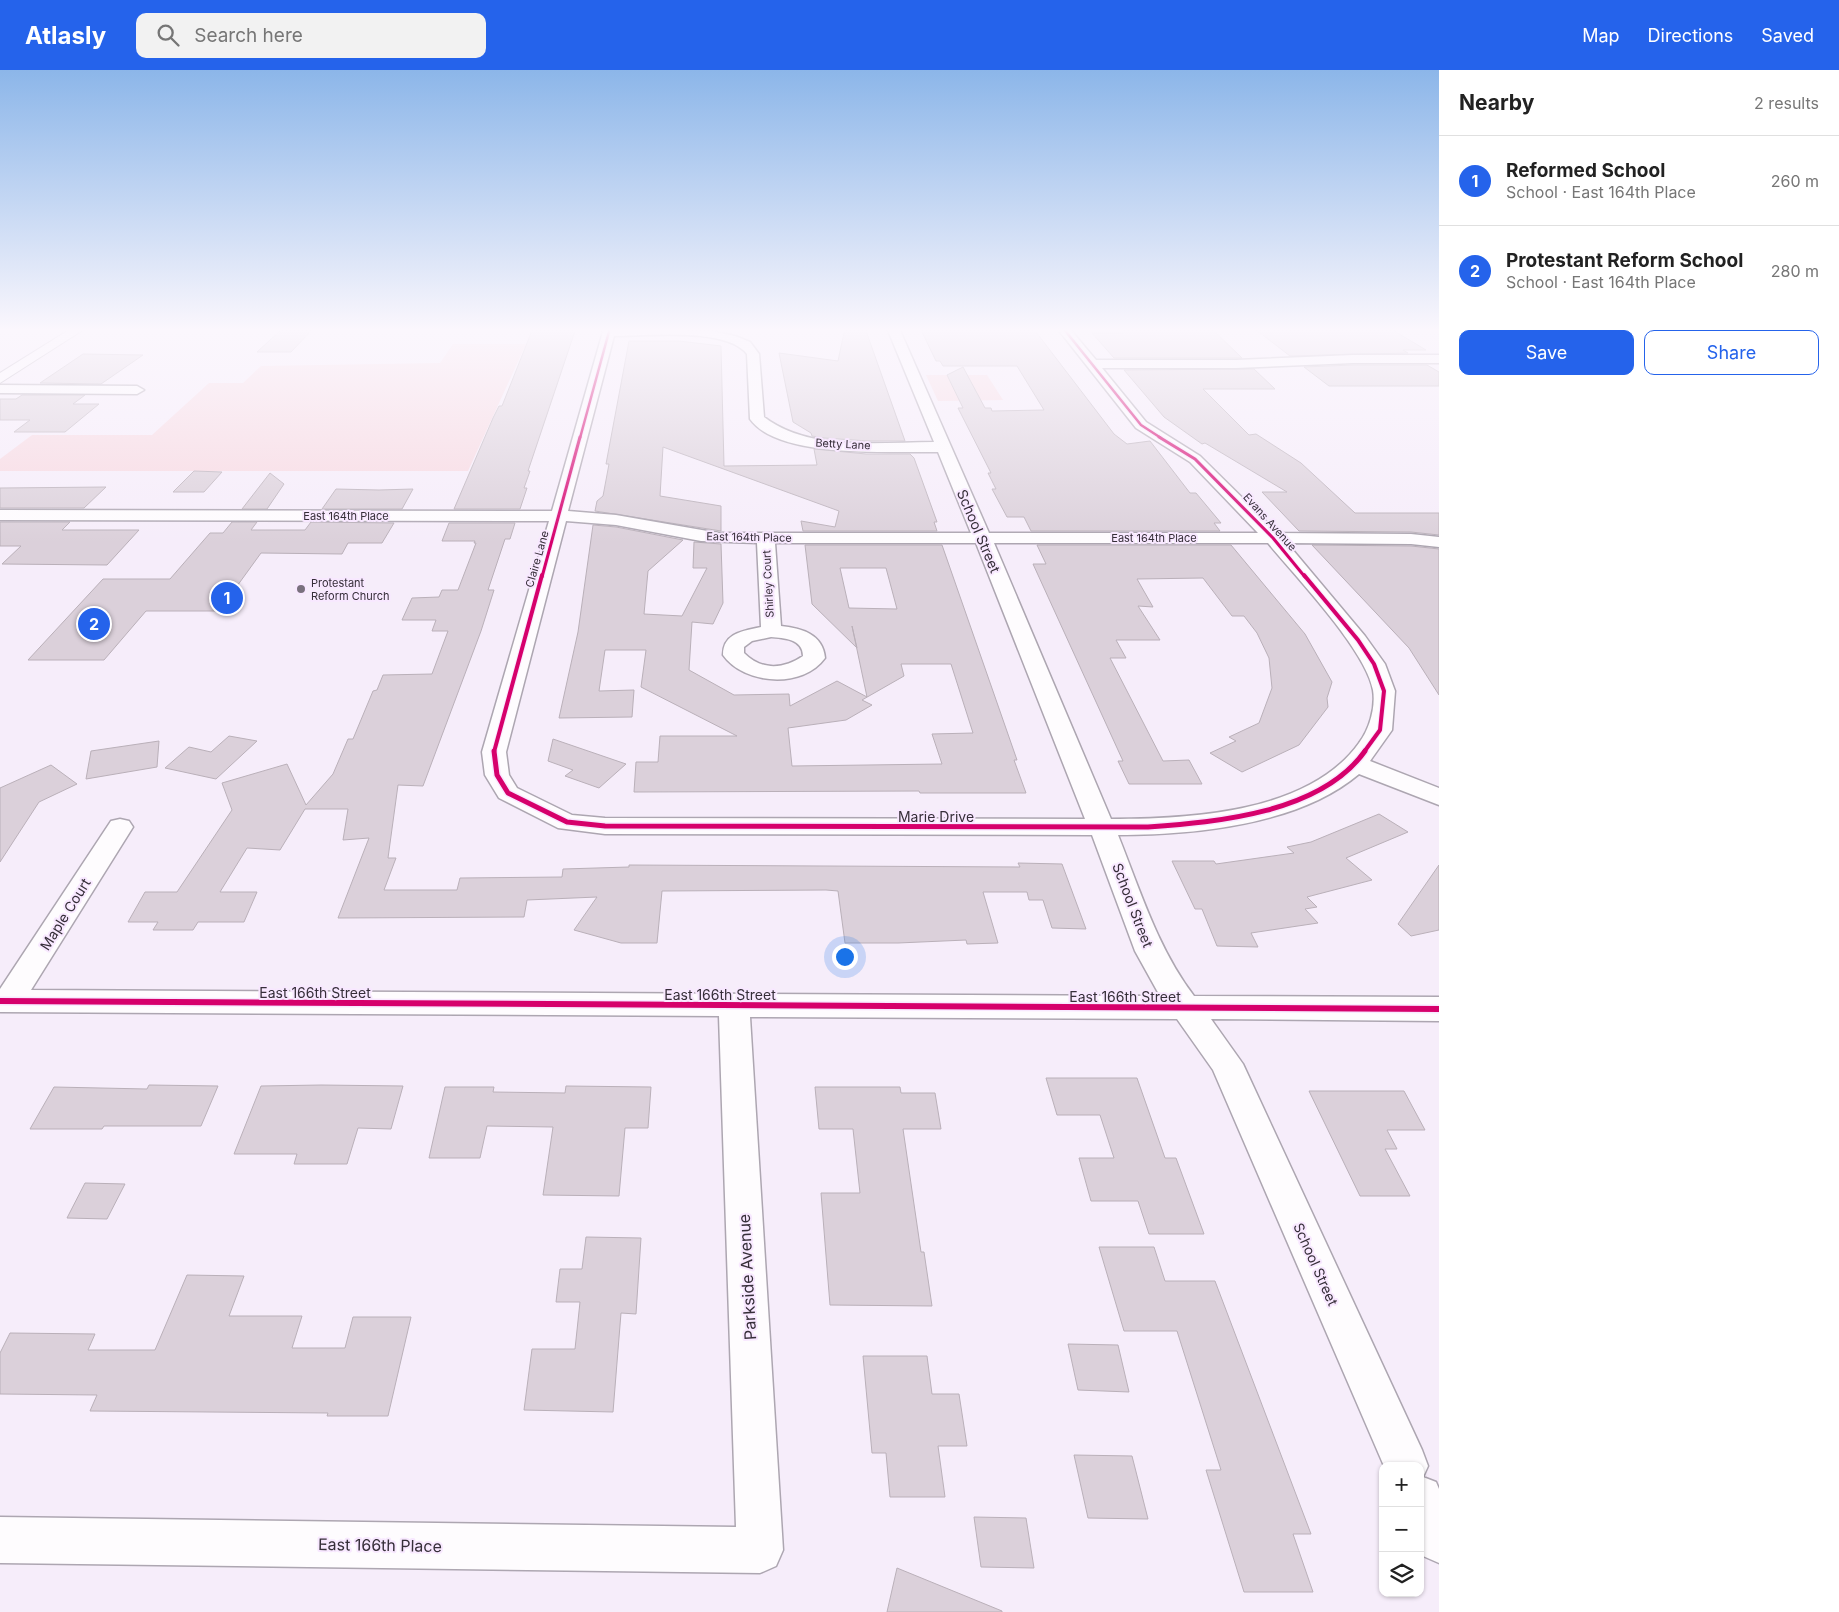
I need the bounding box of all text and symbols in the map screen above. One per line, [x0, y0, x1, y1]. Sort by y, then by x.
search box [136, 13, 486, 58]
text: Atlasly [25, 21, 106, 50]
icon: search [154, 21, 182, 49]
text: Search here [194, 24, 303, 47]
text: Map [1582, 25, 1620, 46]
text: Directions [1648, 25, 1733, 46]
text: Saved [1761, 25, 1814, 46]
text: Nearby [1459, 90, 1534, 115]
text: 2 results [1754, 93, 1819, 113]
text: Reformed School [1506, 159, 1665, 182]
text: 1 [1472, 171, 1478, 191]
text: 260 m [1771, 171, 1819, 191]
text: School · East 164th Place [1506, 182, 1696, 202]
text: Protestant Reform School [1506, 249, 1743, 272]
text: 2 [1470, 261, 1480, 281]
text: 280 m [1771, 261, 1819, 281]
text: School · East 164th Place [1506, 272, 1696, 292]
button: Save [1459, 330, 1634, 375]
button: Share [1644, 330, 1819, 375]
street label: Betty Lane [815, 436, 871, 452]
street label: School Street [954, 487, 1004, 576]
street label: Evans Avenue [1240, 490, 1300, 554]
street label: East 164th Place [303, 509, 389, 523]
street label: Claire Lane [522, 529, 552, 589]
street label: East 164th Place [706, 529, 792, 545]
street label: East 164th Place [1111, 531, 1197, 545]
street label: Shirley Court [759, 549, 777, 618]
place label: Protestant Reform Church [311, 576, 390, 603]
pin: 1 [211, 579, 243, 617]
marker: Protestant Reform Church [295, 583, 307, 595]
pin: 2 [78, 605, 110, 643]
street label: Marie Drive [898, 808, 974, 825]
street label: School Street [1109, 860, 1157, 950]
street label: Maple Court [36, 875, 94, 953]
your location [832, 944, 858, 970]
street label: East 166th Street [259, 984, 371, 1001]
street label: East 166th Street [664, 986, 776, 1003]
street label: East 166th Street [1069, 988, 1181, 1005]
street label: Parkside Avenue [734, 1213, 760, 1341]
street label: School Street [1290, 1220, 1342, 1308]
map controls [1379, 1462, 1424, 1597]
button: + [1379, 1462, 1424, 1507]
button: − [1379, 1507, 1424, 1552]
street label: East 166th Place [318, 1534, 442, 1556]
button: layers [1379, 1552, 1424, 1597]

